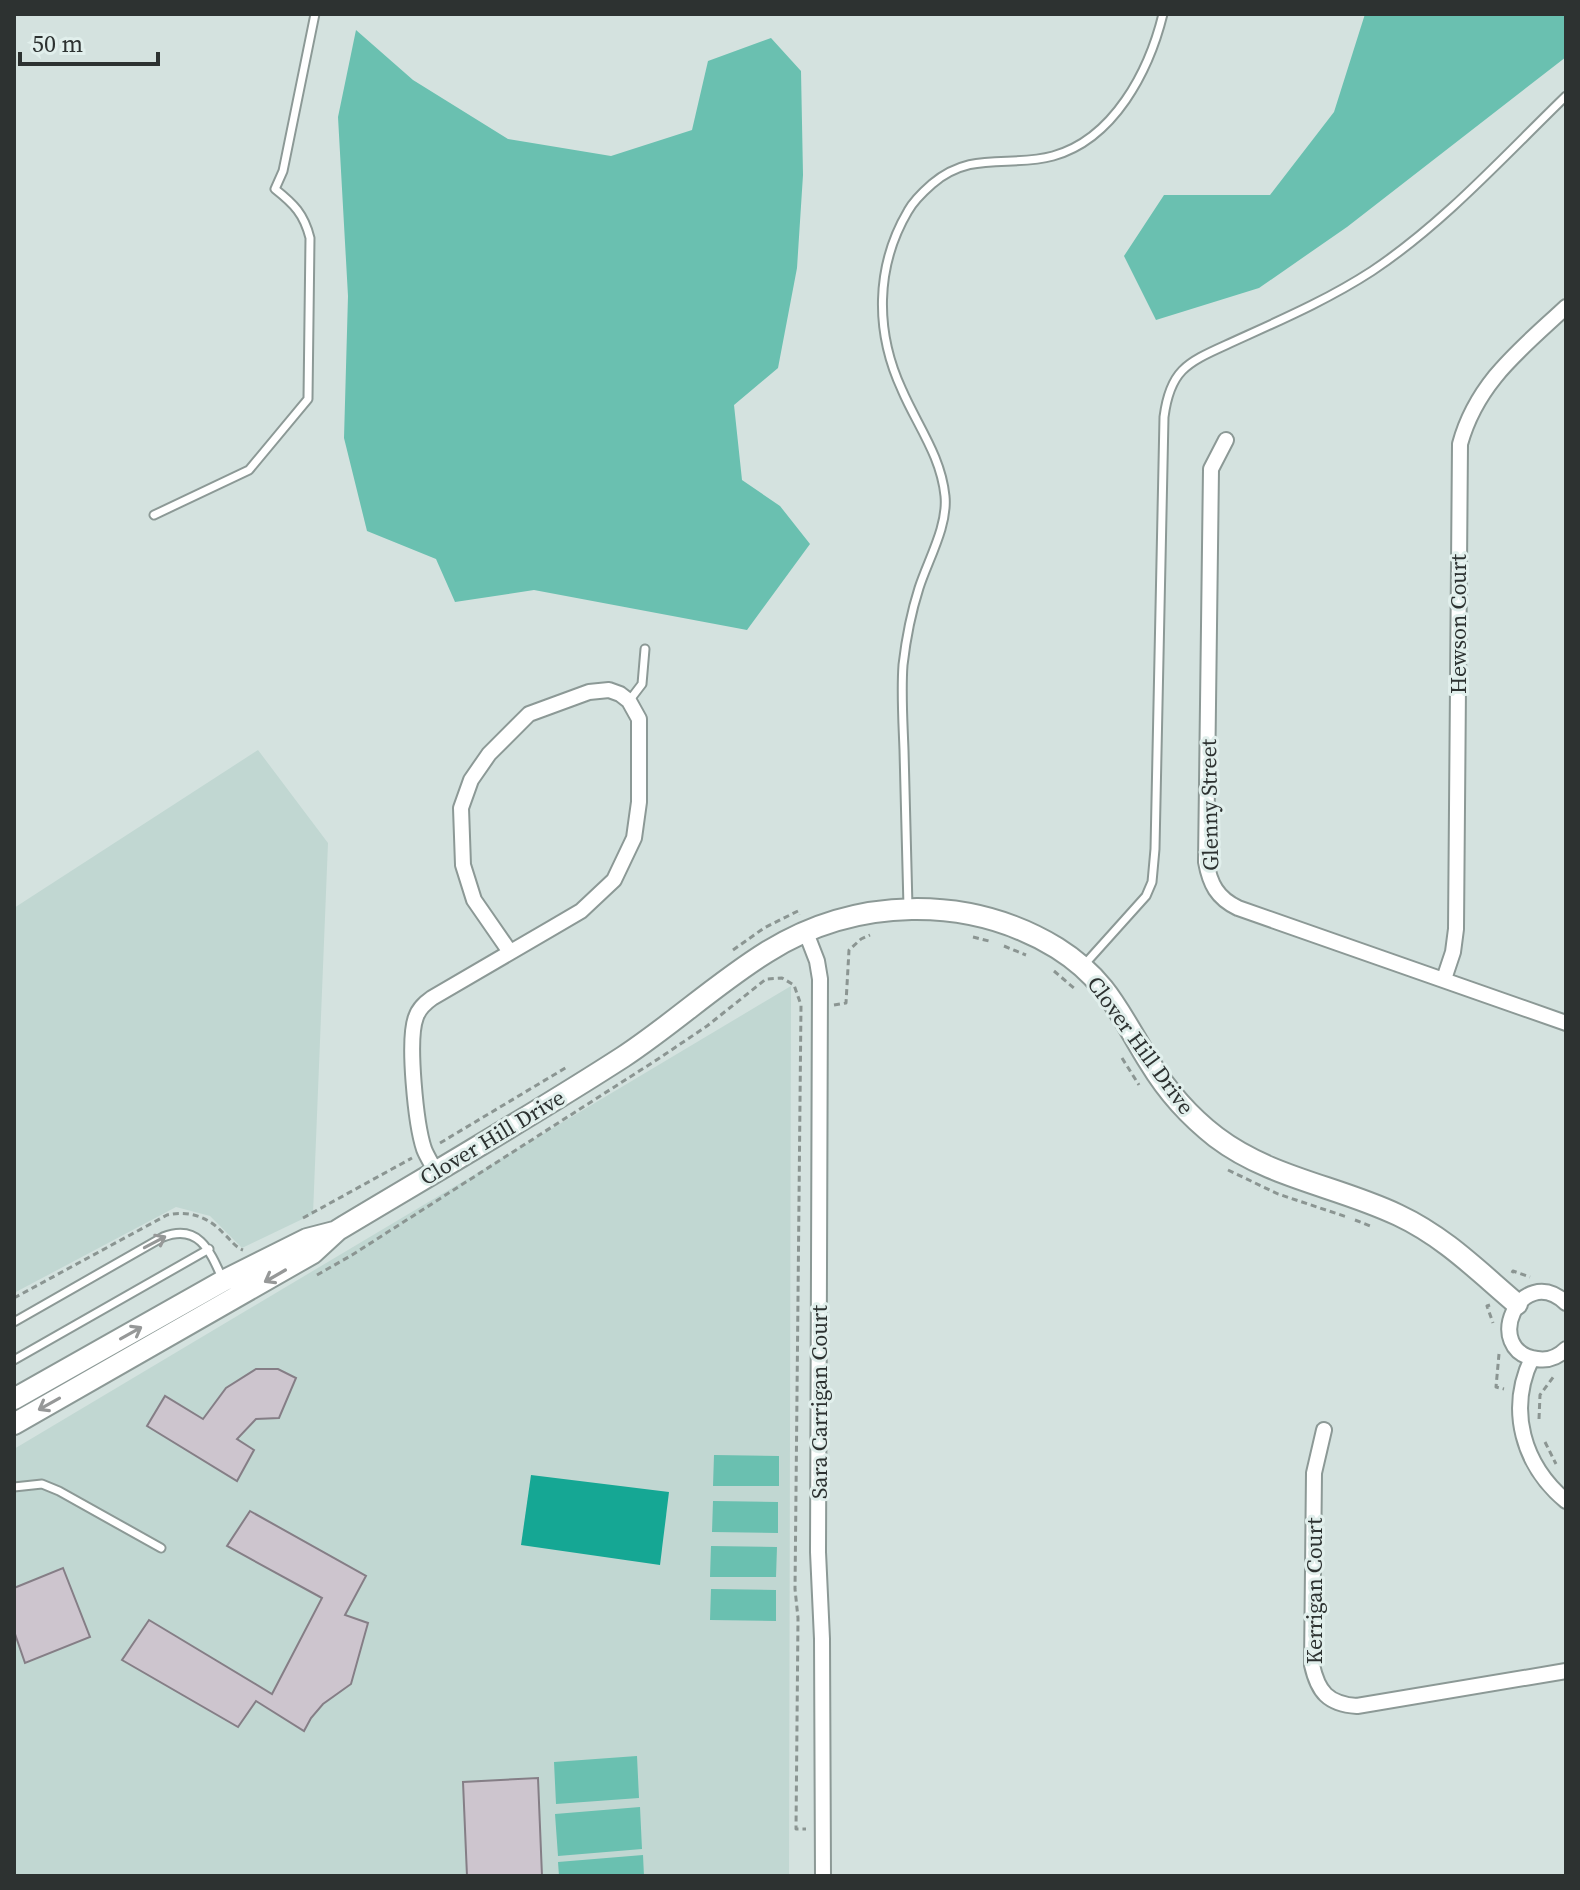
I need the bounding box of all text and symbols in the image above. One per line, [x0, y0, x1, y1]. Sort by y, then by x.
scale bar [20, 16, 158, 66]
text: 50 m [32, 27, 83, 60]
street label: Hewson Court [1443, 553, 1473, 694]
street label: Glenny Street [1193, 738, 1225, 871]
street label: Clover Hill Drive [1081, 970, 1201, 1120]
street label: Clover Hill Drive [414, 1082, 570, 1192]
one-way arrow [143, 1234, 166, 1250]
one-way arrow [264, 1268, 287, 1284]
street label: Sara Carrigan Court [804, 1304, 834, 1499]
one-way arrow [119, 1325, 142, 1341]
one-way arrow [38, 1396, 61, 1412]
street label: Kerrigan Court [1299, 1517, 1329, 1664]

